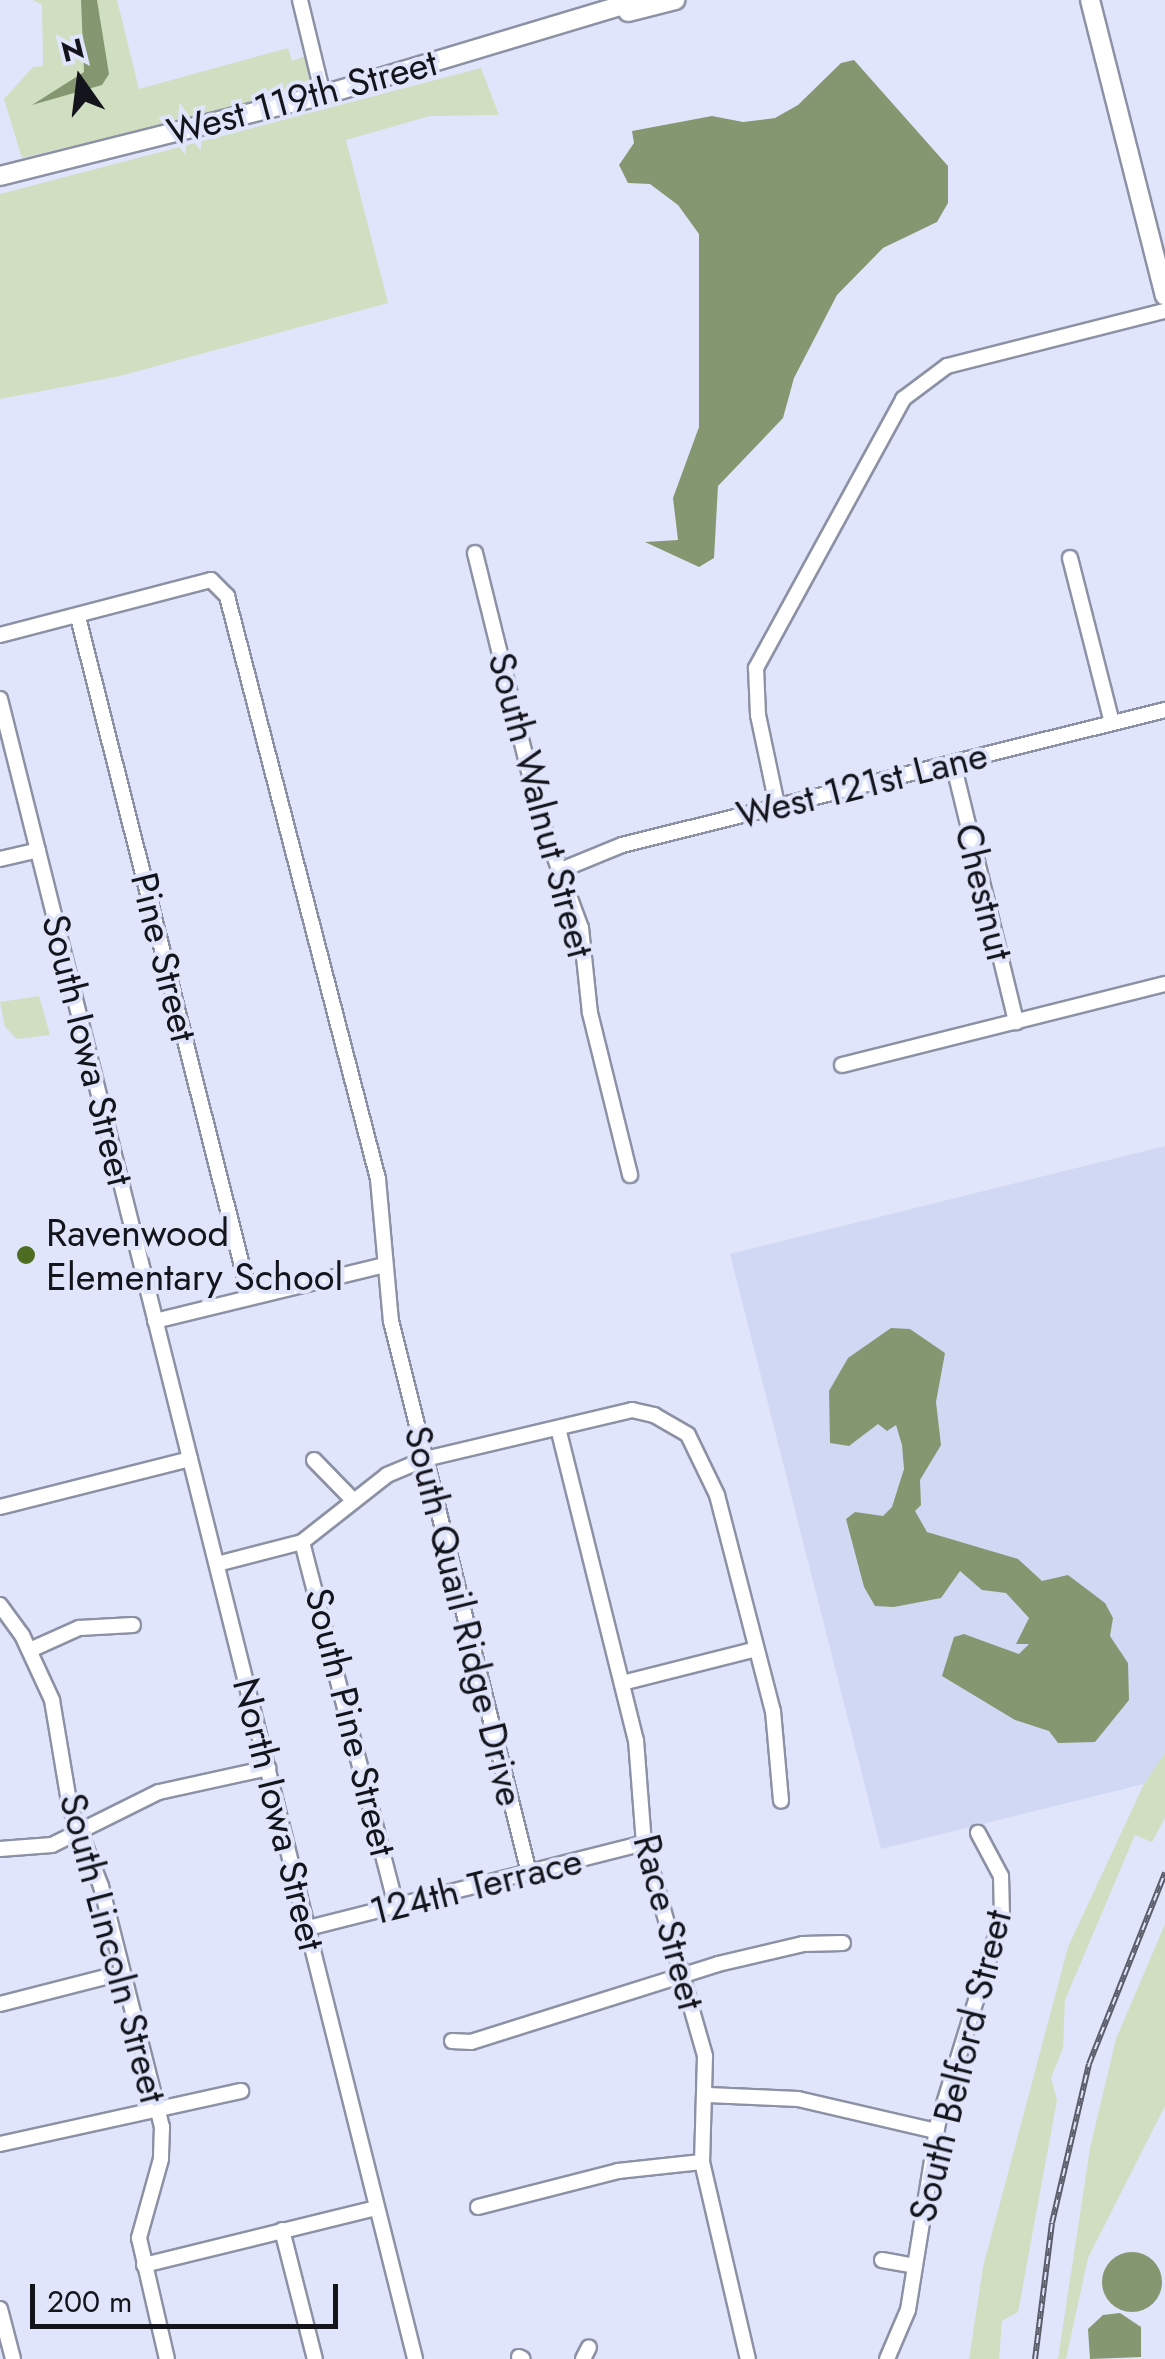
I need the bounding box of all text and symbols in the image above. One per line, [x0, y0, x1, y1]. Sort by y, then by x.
text: N [57, 28, 88, 73]
north arrow [30, 30, 130, 130]
street label: West 119th Street [162, 39, 442, 155]
street label: South Walnut Street [478, 647, 604, 963]
street label: West 121st Lane [732, 732, 992, 838]
street label: Chestnut [945, 819, 1023, 965]
street label: Pine Street [121, 868, 207, 1046]
street label: South Iowa Street [32, 910, 144, 1190]
place label: Ravenwood Elementary School [46, 1210, 343, 1300]
marker: Ravenwood Elementary School [15, 1244, 37, 1266]
street label: South Quail Ridge Drive [395, 1421, 533, 1811]
street label: South Pine Street [296, 1583, 406, 1861]
street label: North Iowa Street [223, 1673, 335, 1955]
street label: South Lincoln Street [50, 1788, 176, 2108]
street label: Race Street [624, 1829, 714, 2015]
street label: 124th Terrace [365, 1838, 587, 1934]
street label: South Belford Street [899, 1905, 1021, 2227]
scale bar [35, 2264, 342, 2326]
text: 200 m [47, 2280, 132, 2323]

